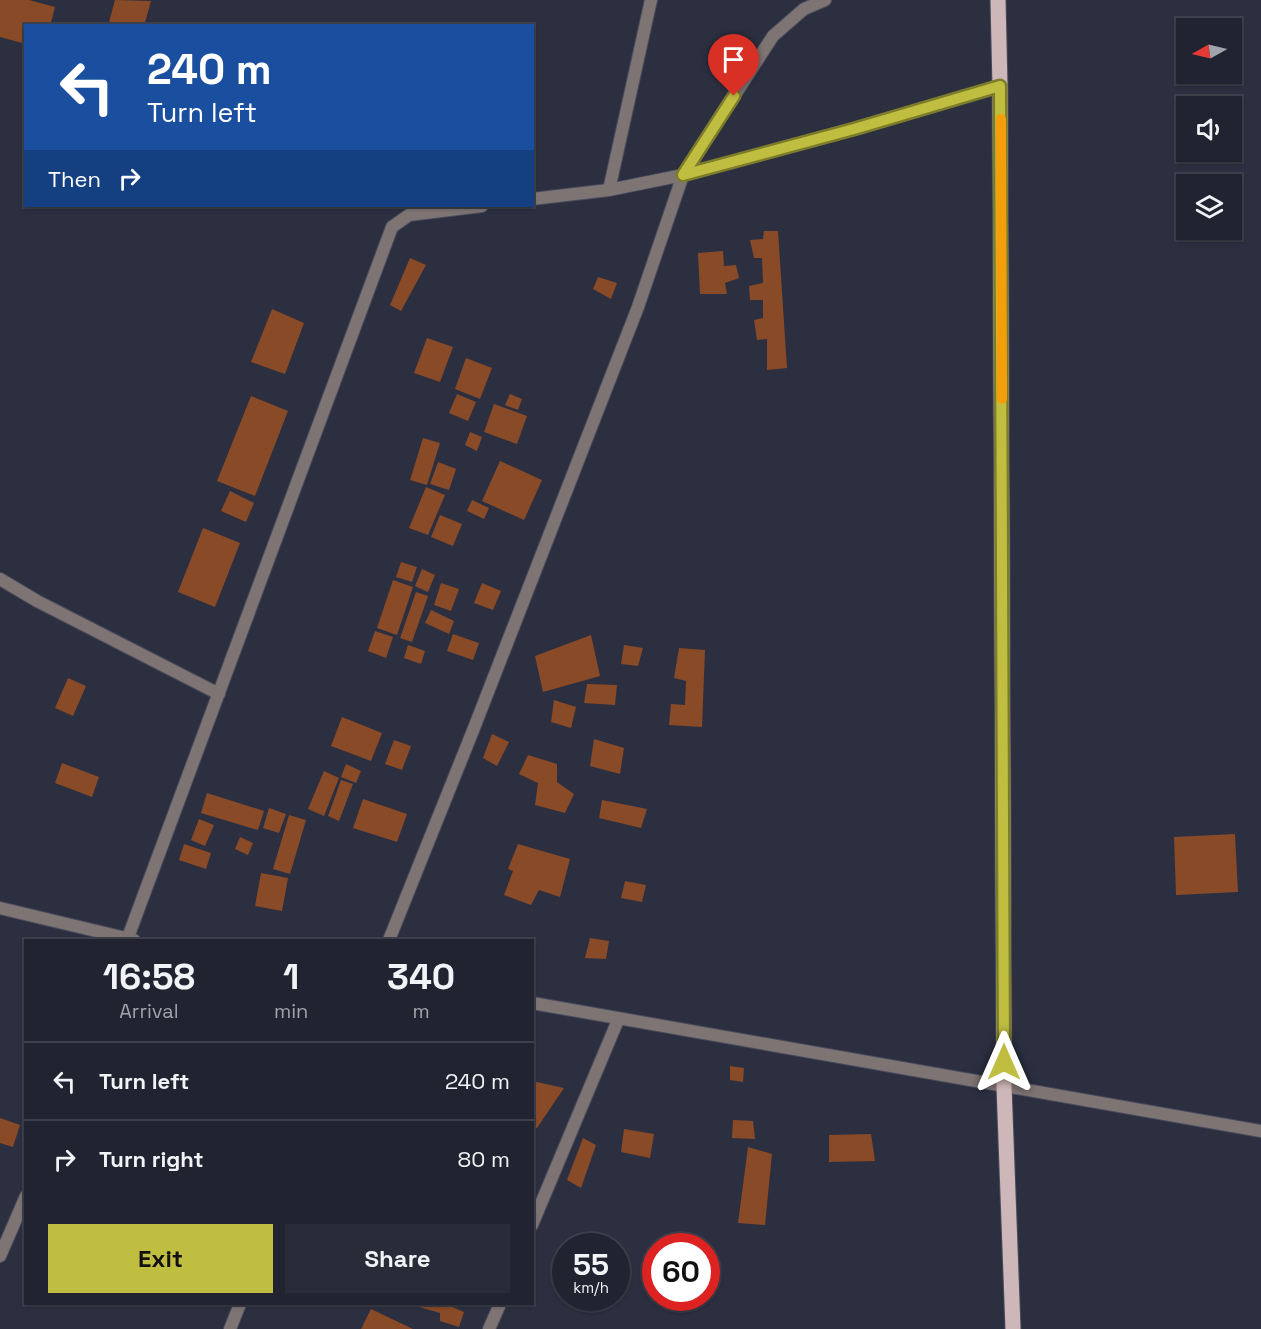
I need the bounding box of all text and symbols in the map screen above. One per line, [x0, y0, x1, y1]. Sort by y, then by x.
north arrow [1176, 18, 1242, 84]
map controls [1176, 18, 1242, 240]
pin [708, 34, 759, 96]
text: 240 m [147, 43, 272, 96]
icon: arrive [717, 43, 750, 76]
icon: left [48, 48, 126, 126]
text: Turn left [147, 95, 257, 130]
button: sound [1176, 96, 1242, 162]
icon: right [113, 162, 146, 195]
text: Then [48, 165, 101, 193]
button: layers [1176, 174, 1242, 240]
text: 16:58 [103, 954, 195, 1000]
text: 1 [283, 954, 299, 1000]
text: 340 [387, 954, 455, 1000]
text: Arrival [119, 998, 179, 1024]
text: min [274, 998, 308, 1024]
text: m [413, 998, 430, 1024]
position arrow [972, 1030, 1036, 1094]
icon: left [48, 1065, 81, 1098]
text: Turn left [99, 1067, 189, 1095]
text: 240 m [445, 1067, 510, 1095]
icon: right [48, 1143, 81, 1176]
text: Turn right [99, 1145, 204, 1173]
text: 80 m [458, 1145, 510, 1173]
button: Exit [48, 1224, 273, 1293]
button: Share [285, 1224, 510, 1293]
speed limit sign: 60 [642, 1233, 720, 1311]
text: 55 [573, 1245, 609, 1284]
text: km/h [573, 1278, 609, 1297]

